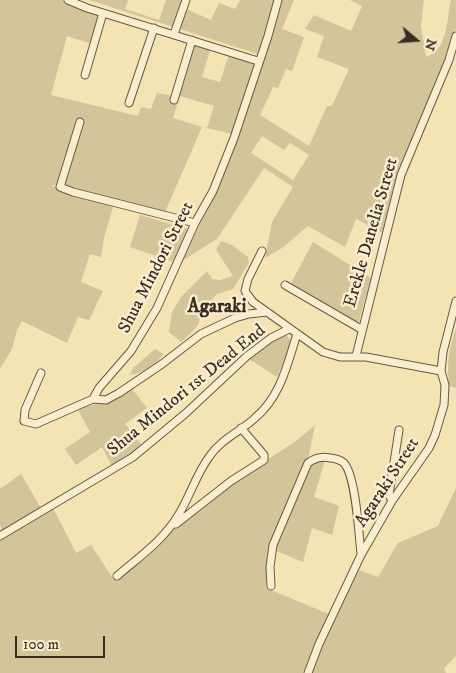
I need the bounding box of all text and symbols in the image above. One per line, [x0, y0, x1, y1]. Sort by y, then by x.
north arrow [391, 15, 441, 65]
text: N [420, 36, 441, 53]
street label: Erekle Danelia Street [340, 156, 404, 310]
street label: Shua Mindori Street [114, 199, 200, 337]
district label: Agaraki [188, 297, 246, 319]
street label: Shua Mindori 1st Dead End [104, 321, 270, 461]
street label: Agaraki Street [351, 434, 425, 532]
scale bar [18, 626, 108, 658]
text: 100 m [23, 635, 59, 654]

